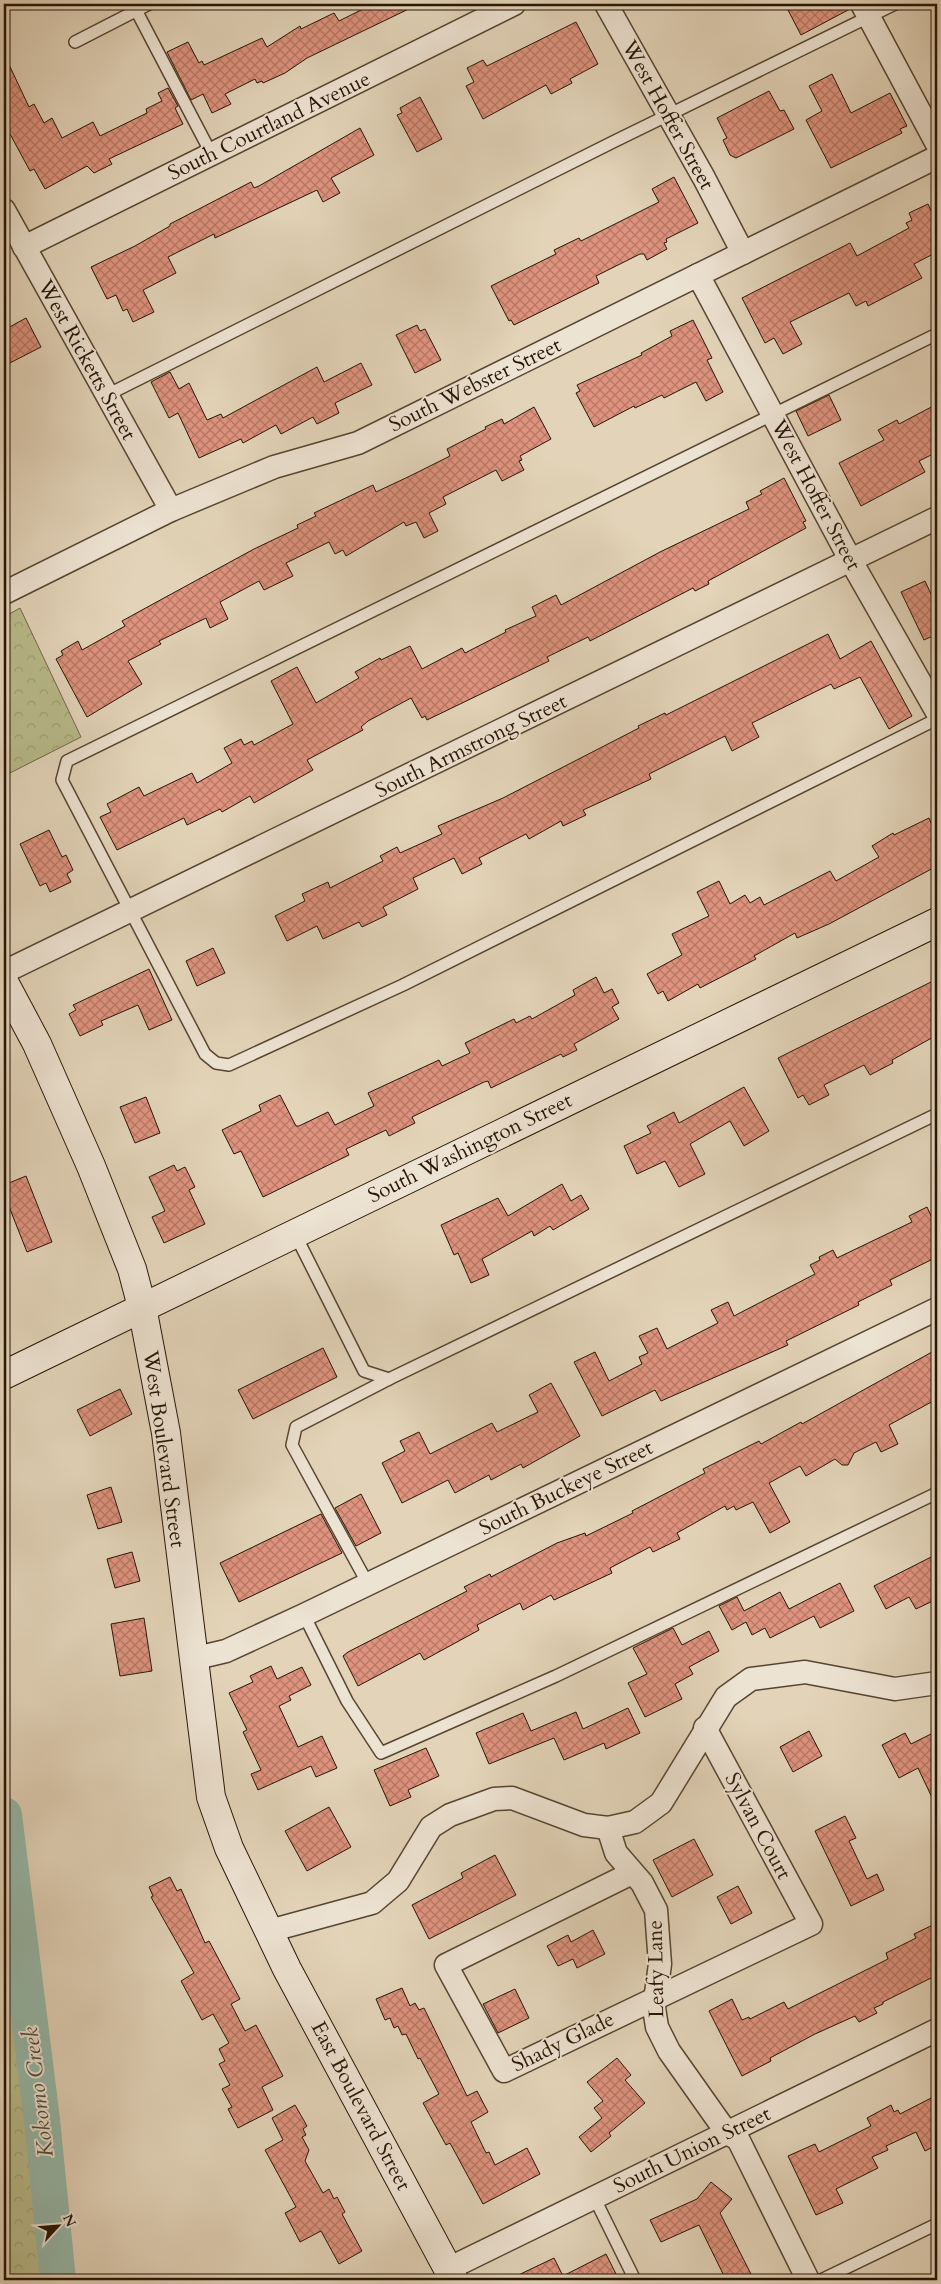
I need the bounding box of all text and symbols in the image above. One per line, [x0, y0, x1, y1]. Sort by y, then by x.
street label: West Hoffer Street [614, 34, 721, 195]
street label: South Courtland Avenue [163, 64, 375, 188]
street label: West Ricketts Street [30, 274, 143, 446]
street label: South Webster Street [384, 331, 566, 439]
street label: West Hoffer Street [764, 414, 868, 576]
street label: South Armstrong Street [370, 687, 572, 805]
street label: South Washington Street [363, 1086, 577, 1210]
street label: West Boulevard Street [136, 1348, 192, 1550]
street label: South Buckeye Street [474, 1433, 658, 1543]
street label: Sylvan Court [718, 1767, 799, 1885]
street label: Leafy Lane [641, 1920, 671, 2018]
street label: Shady Glade [507, 2005, 619, 2079]
street label: East Boulevard Street [304, 2016, 418, 2196]
water label: Kokomo Creek [15, 2025, 61, 2159]
street label: South Union Street [609, 2099, 776, 2201]
north arrow [32, 2202, 82, 2252]
text: N [58, 2211, 80, 2230]

